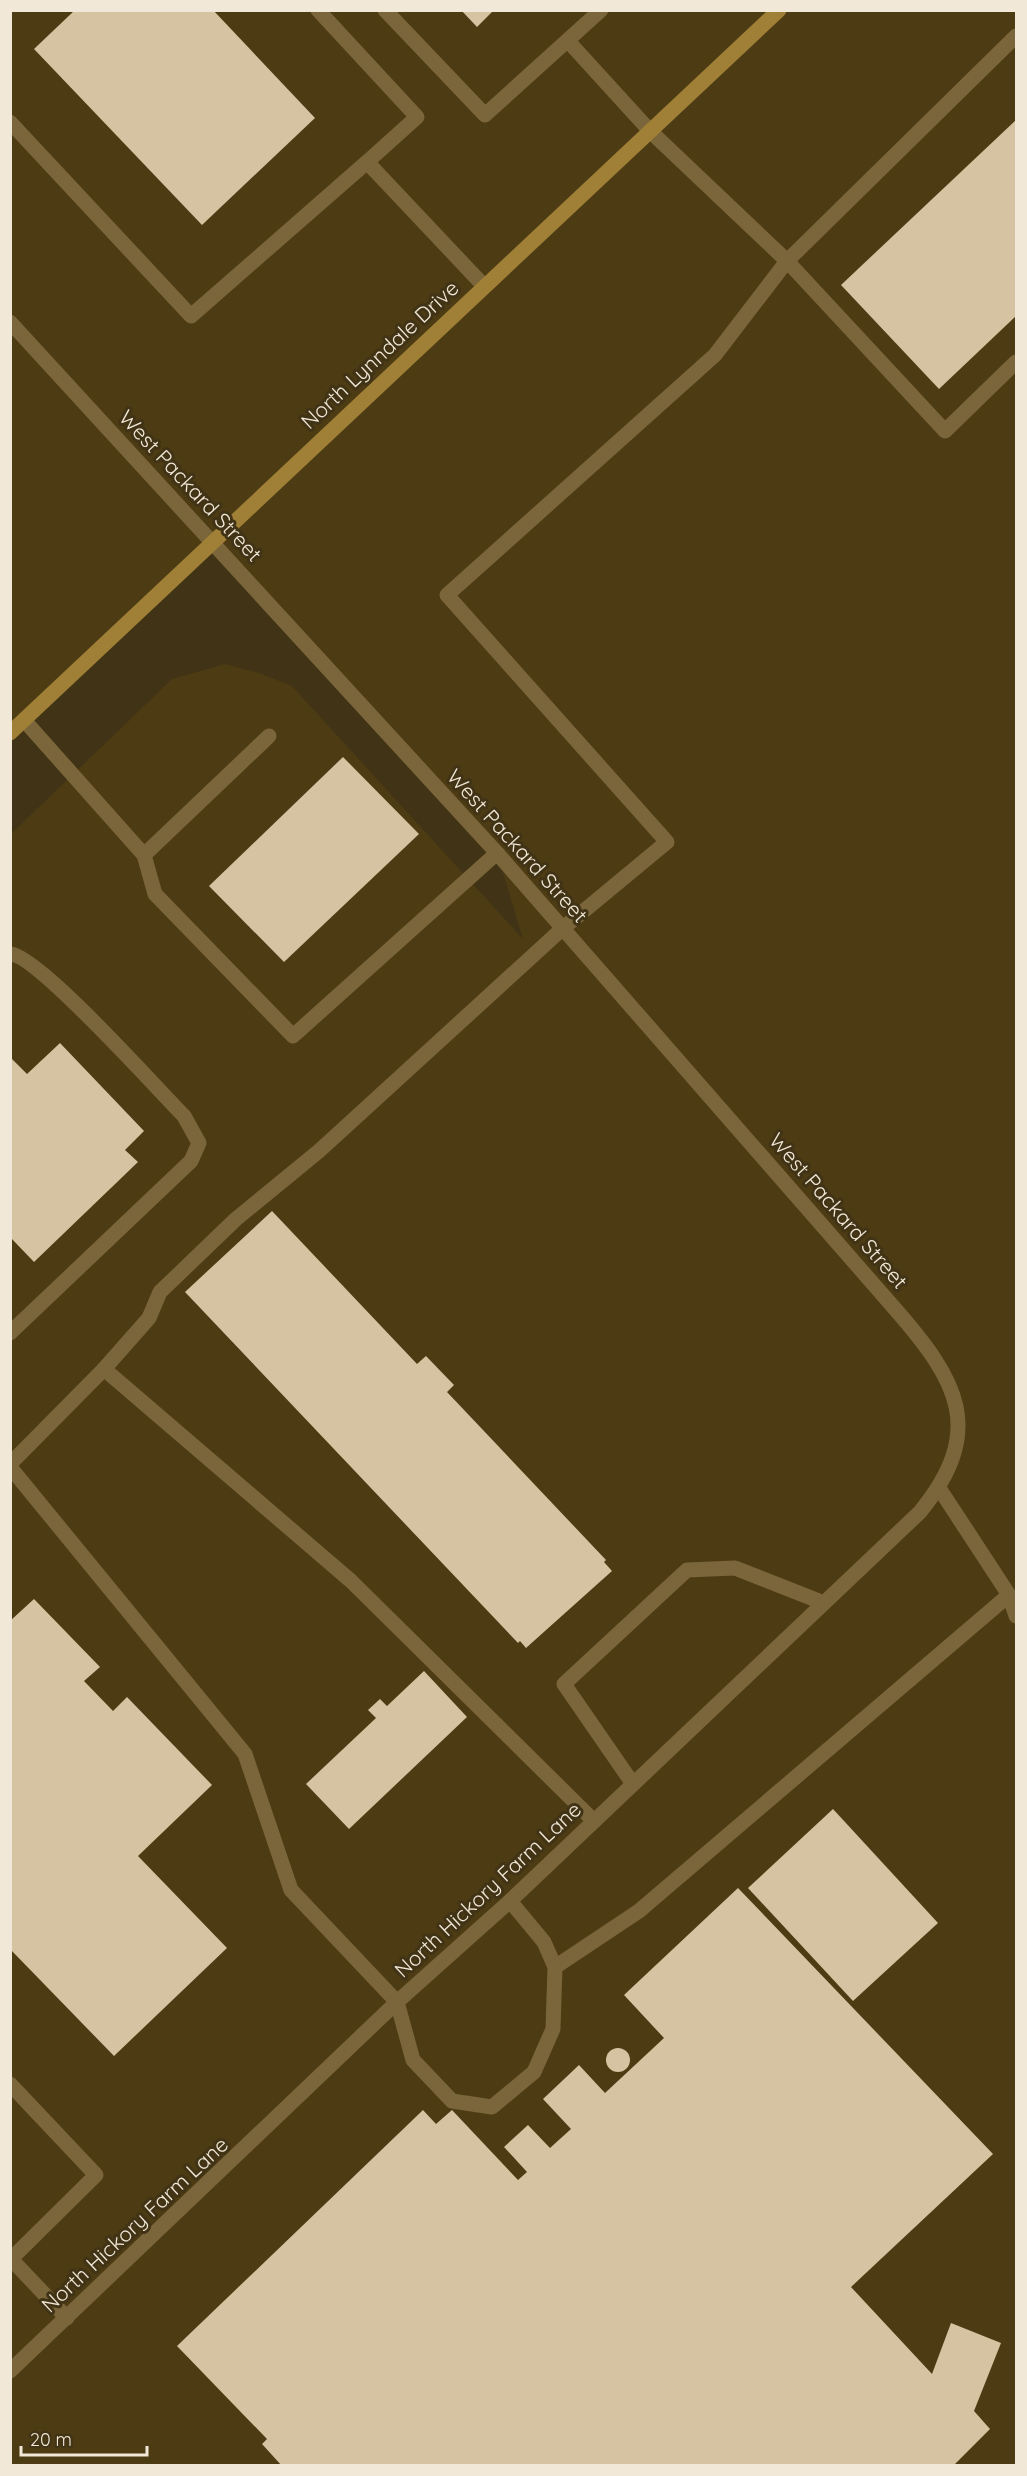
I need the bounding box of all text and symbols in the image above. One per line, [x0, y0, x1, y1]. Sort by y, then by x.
street label: North Lynndale Drive [295, 275, 464, 434]
street label: West Packard Street [114, 404, 268, 567]
street label: West Packard Street [442, 763, 594, 928]
street label: West Packard Street [764, 1127, 913, 1294]
street label: North Hickory Farm Lane [389, 1796, 586, 1983]
street label: North Hickory Farm Lane [36, 2131, 233, 2318]
scale bar [21, 2419, 147, 2457]
text: 20 m [30, 2428, 72, 2451]

